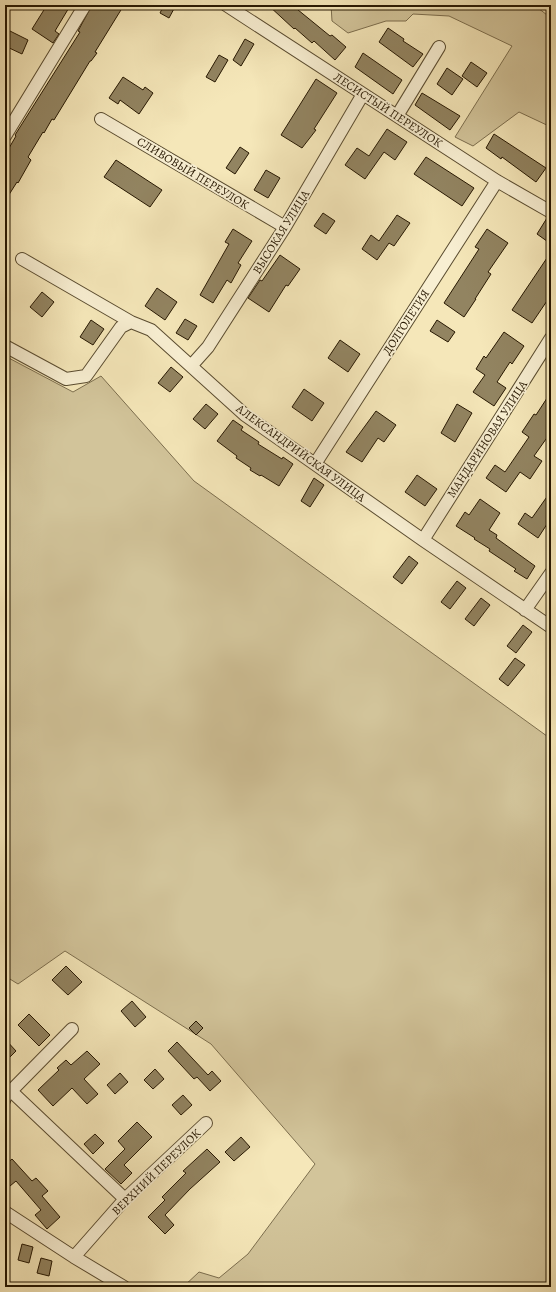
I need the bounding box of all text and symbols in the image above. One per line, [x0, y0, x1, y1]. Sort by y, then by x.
street label: ЛЕСИСТЫЙ ПЕРЕУЛОК [331, 69, 446, 151]
street label: СЛИВОВЫЙ ПЕРЕУЛОК [134, 133, 252, 213]
street label: ВЫСОКАЯ УЛИЦА [249, 186, 314, 277]
street label: ДОЛГОЛЕТИЯ [379, 286, 433, 358]
street label: МАНДАРИНОВАЯ УЛИЦА [443, 377, 531, 501]
street label: АЛЕКСАНДРИЙСКАЯ УЛИЦА [232, 400, 370, 506]
street label: ВЕРХНИЙ ПЕРЕУЛОК [108, 1125, 204, 1219]

